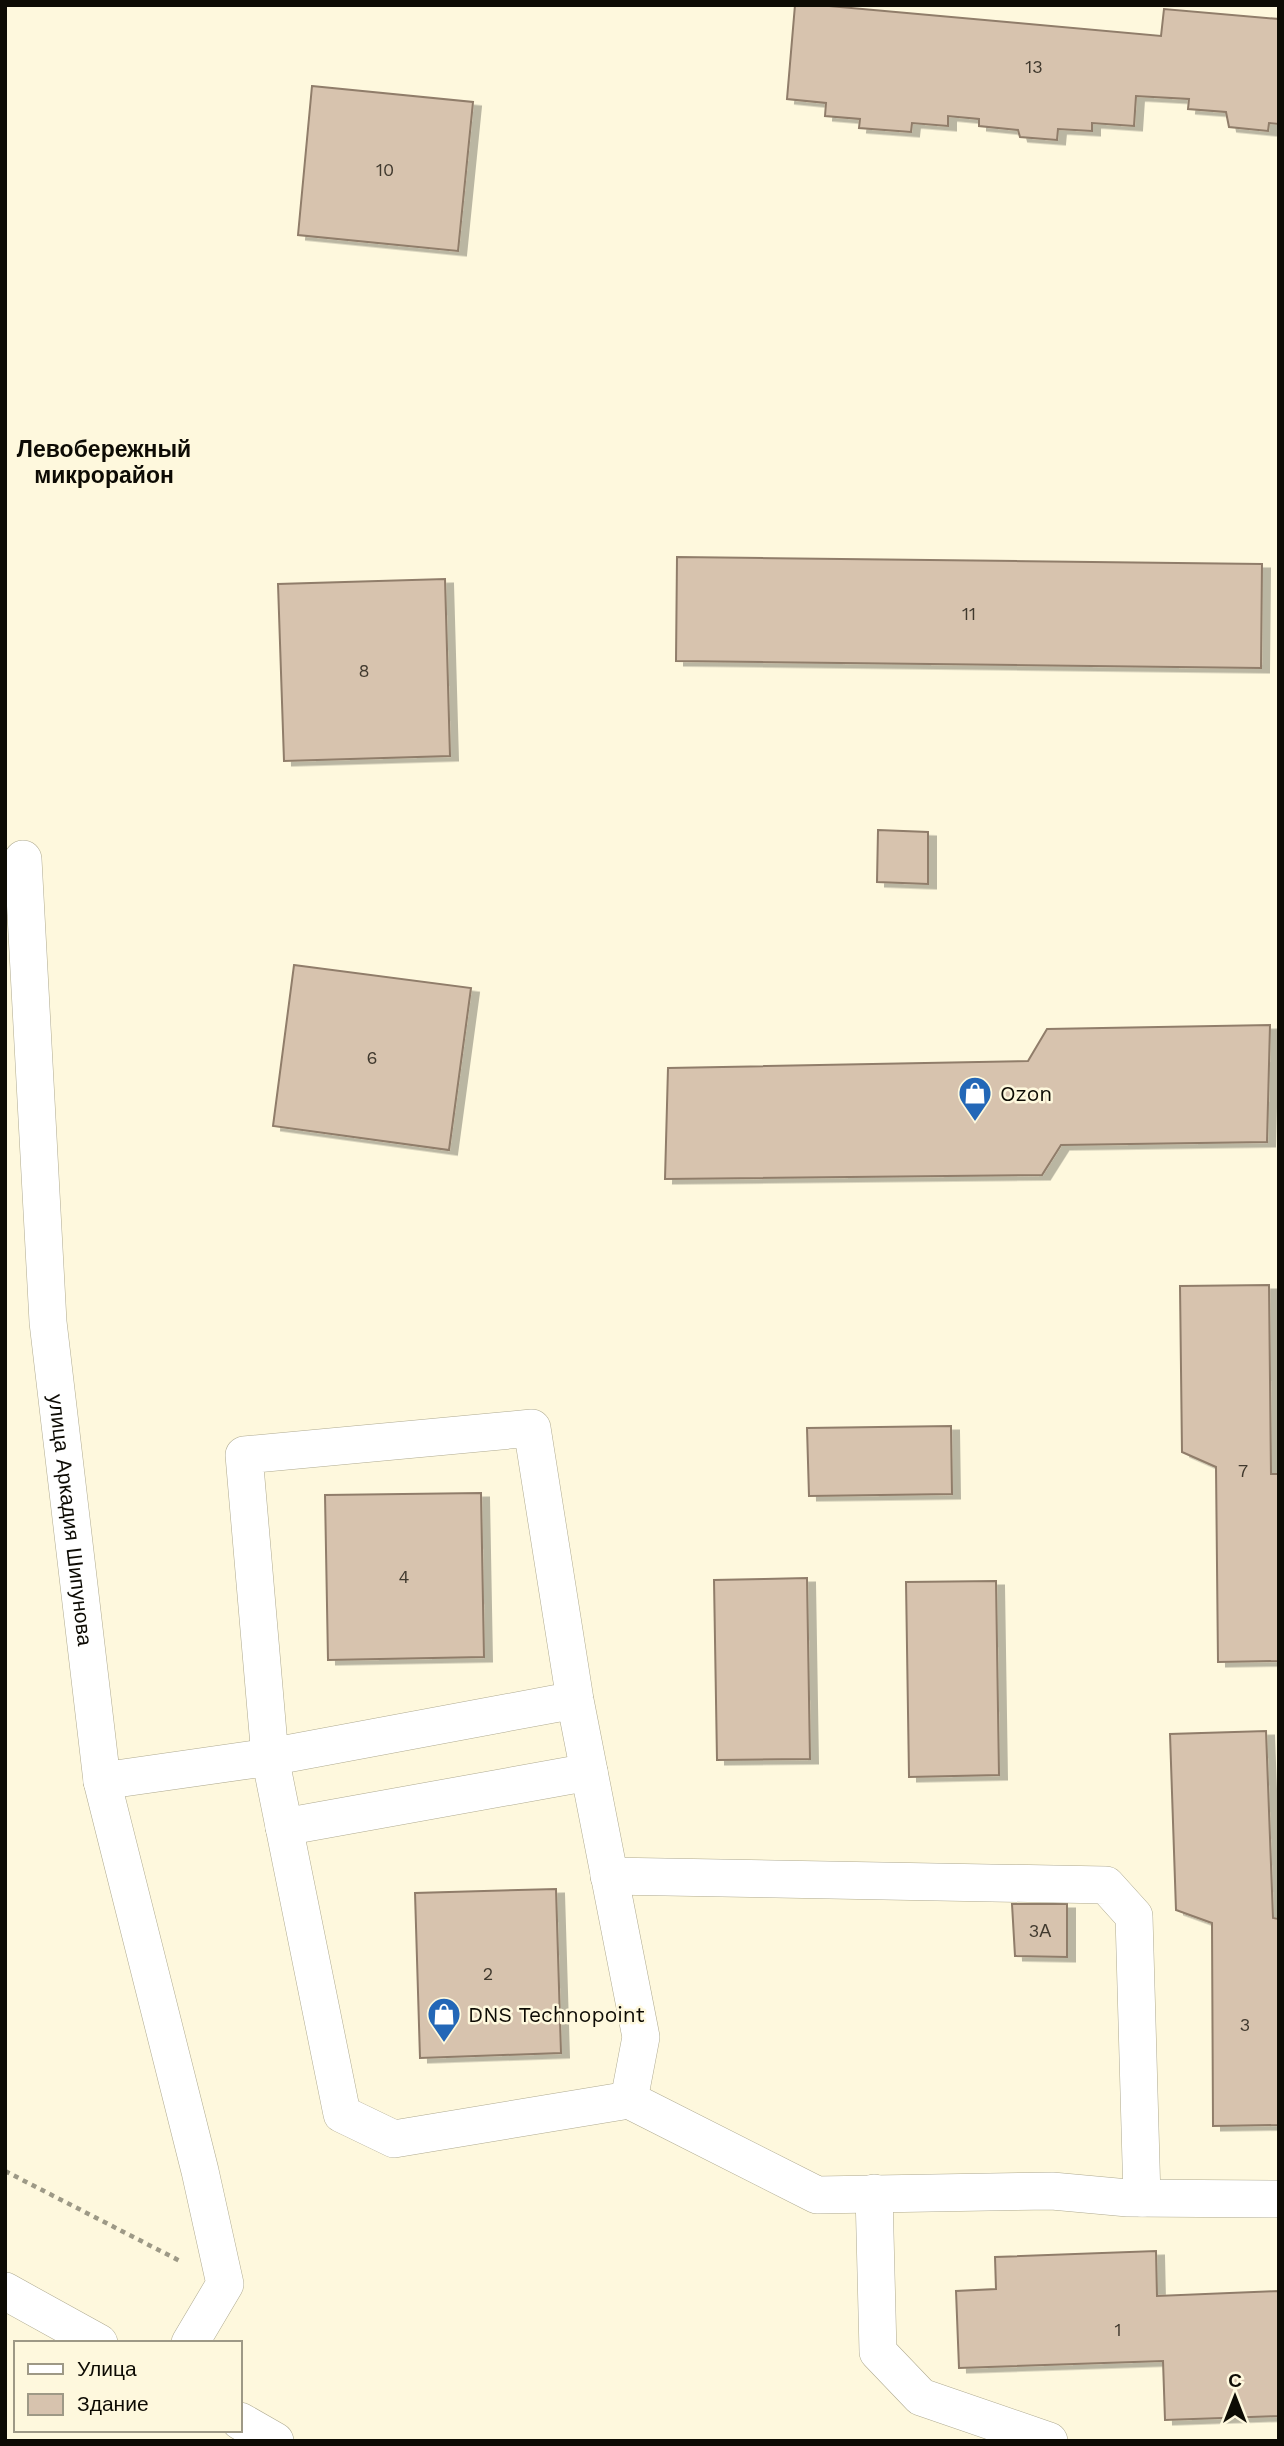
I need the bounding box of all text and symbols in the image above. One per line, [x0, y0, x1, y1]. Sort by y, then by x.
house number: 13 [1025, 56, 1043, 77]
house number: 10 [376, 159, 394, 180]
district label: Левобережный микрорайон [17, 436, 191, 489]
house number: 11 [962, 603, 976, 624]
house number: 8 [358, 660, 370, 681]
house number: 6 [367, 1047, 377, 1068]
shop icon: Ozon [956, 1074, 994, 1123]
place label: Ozon [1000, 1081, 1052, 1106]
street label: улица Аркадия Шипунова [44, 1393, 99, 1648]
house number: 7 [1238, 1460, 1248, 1481]
house number: 4 [399, 1566, 410, 1587]
house number: 3А [1029, 1920, 1051, 1941]
house number: 2 [483, 1963, 493, 1984]
shop icon: DNS Technopoint [425, 1995, 463, 2044]
place label: DNS Technopoint [468, 2002, 645, 2027]
house number: 3 [1240, 2014, 1250, 2035]
house number: 1 [1114, 2319, 1122, 2340]
legend [14, 2341, 242, 2432]
text: Улица [77, 2356, 137, 2381]
north arrow [1200, 2362, 1270, 2432]
text: С [1228, 2369, 1242, 2392]
text: Здание [77, 2391, 149, 2416]

